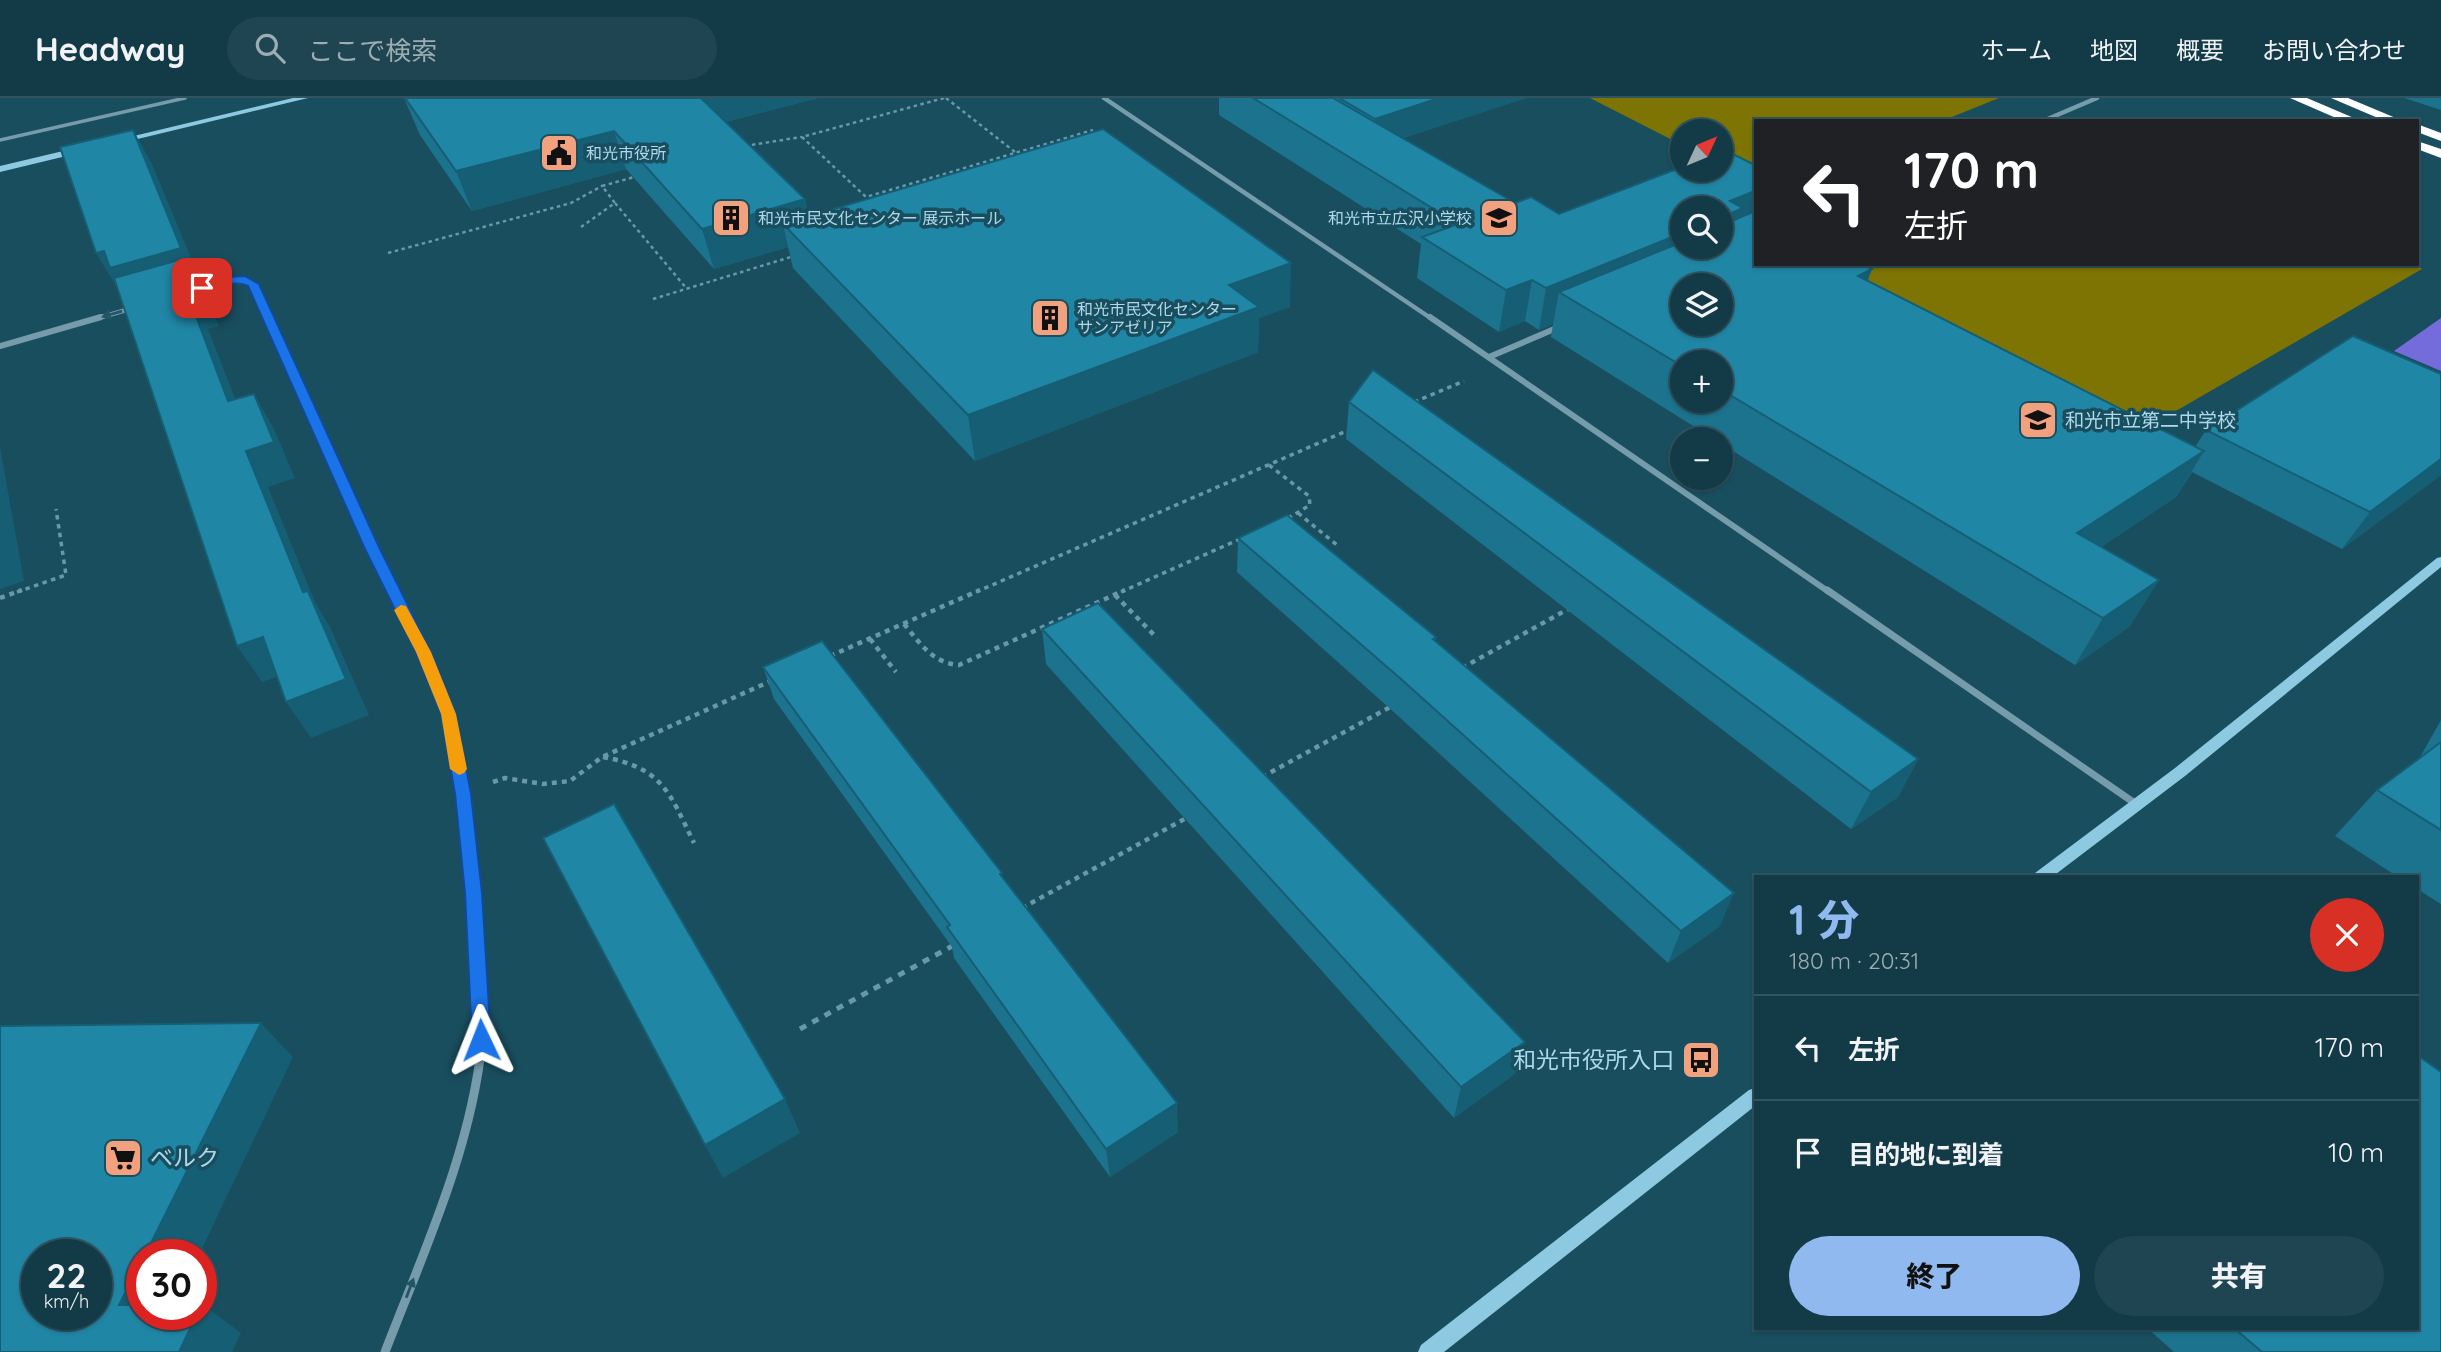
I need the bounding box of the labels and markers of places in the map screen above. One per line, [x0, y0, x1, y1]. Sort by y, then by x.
public building icon: 和光市役所 [538, 132, 580, 174]
place label: 和光市役所 [586, 143, 666, 163]
building icon: 和光市民文化センター 展示ホール [710, 197, 752, 239]
school or university icon: 和光市立広沢小学校 [1478, 197, 1520, 239]
place label: 和光市民文化センター 展示ホール [758, 208, 1002, 228]
place label: 和光市立広沢小学校 [1328, 208, 1472, 228]
pin [172, 258, 232, 318]
building icon: 和光市民文化センター サンアゼリア [1029, 297, 1071, 339]
place label: 和光市民文化センター サンアゼリア [1077, 299, 1237, 337]
school or university icon: 和光市立第二中学校 [2017, 399, 2059, 441]
place label: 和光市立第二中学校 [2065, 408, 2236, 432]
bus stop icon: 和光市役所入口 [1680, 1039, 1722, 1081]
place label: 和光市役所入口 [1513, 1045, 1674, 1074]
supermarket icon: ベルク [102, 1137, 144, 1179]
place label: ベルク [150, 1143, 219, 1172]

